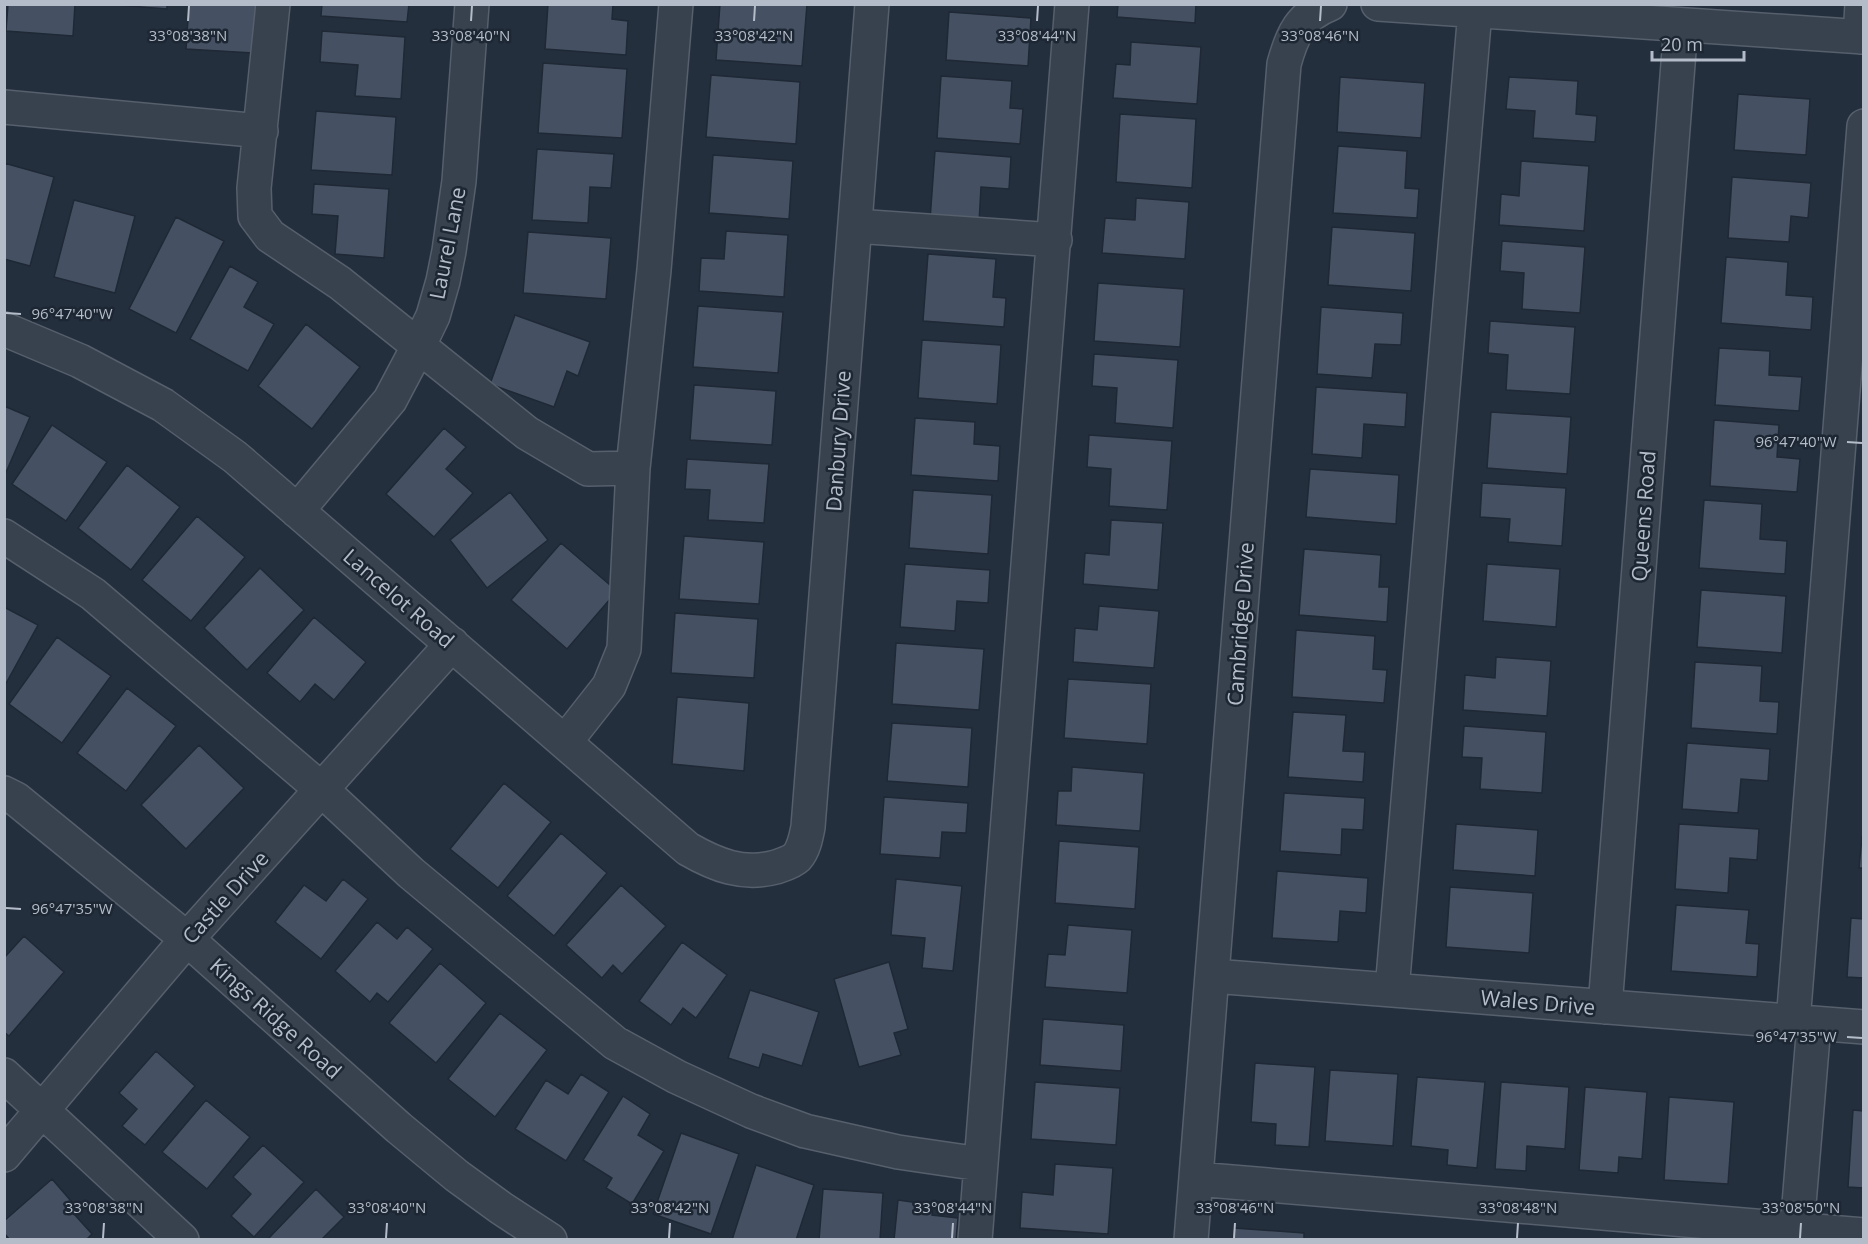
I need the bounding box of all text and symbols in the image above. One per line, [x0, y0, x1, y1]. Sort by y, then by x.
scale bar [1652, 24, 1744, 62]
text: 33°08'38"N [149, 25, 227, 45]
text: 33°08'40"N [432, 25, 510, 45]
text: 33°08'42"N [715, 25, 793, 45]
text: 33°08'44"N [998, 25, 1076, 45]
text: 33°08'46"N [1281, 25, 1359, 45]
text: 20 m [1661, 32, 1703, 56]
street label: Laurel Lane [422, 184, 472, 302]
text: 96°47'40"W [32, 303, 113, 323]
street label: Danbury Drive [819, 369, 857, 513]
text: 96°47'40"W [1756, 431, 1837, 451]
street label: Queens Road [1624, 450, 1662, 582]
street label: Cambridge Drive [1220, 541, 1260, 707]
street label: Lancelot Road [338, 542, 460, 654]
street label: Castle Drive [176, 844, 274, 950]
text: 96°47'35"W [32, 898, 113, 918]
street label: Kings Ridge Road [204, 951, 348, 1085]
street label: Wales Drive [1479, 983, 1597, 1021]
text: 96°47'35"W [1756, 1026, 1837, 1046]
text: 33°08'38"N [65, 1197, 143, 1217]
text: 33°08'40"N [348, 1197, 426, 1217]
text: 33°08'42"N [631, 1197, 709, 1217]
text: 33°08'44"N [914, 1197, 992, 1217]
text: 33°08'46"N [1196, 1197, 1274, 1217]
text: 33°08'48"N [1479, 1197, 1557, 1217]
text: 33°08'50"N [1762, 1197, 1840, 1217]

